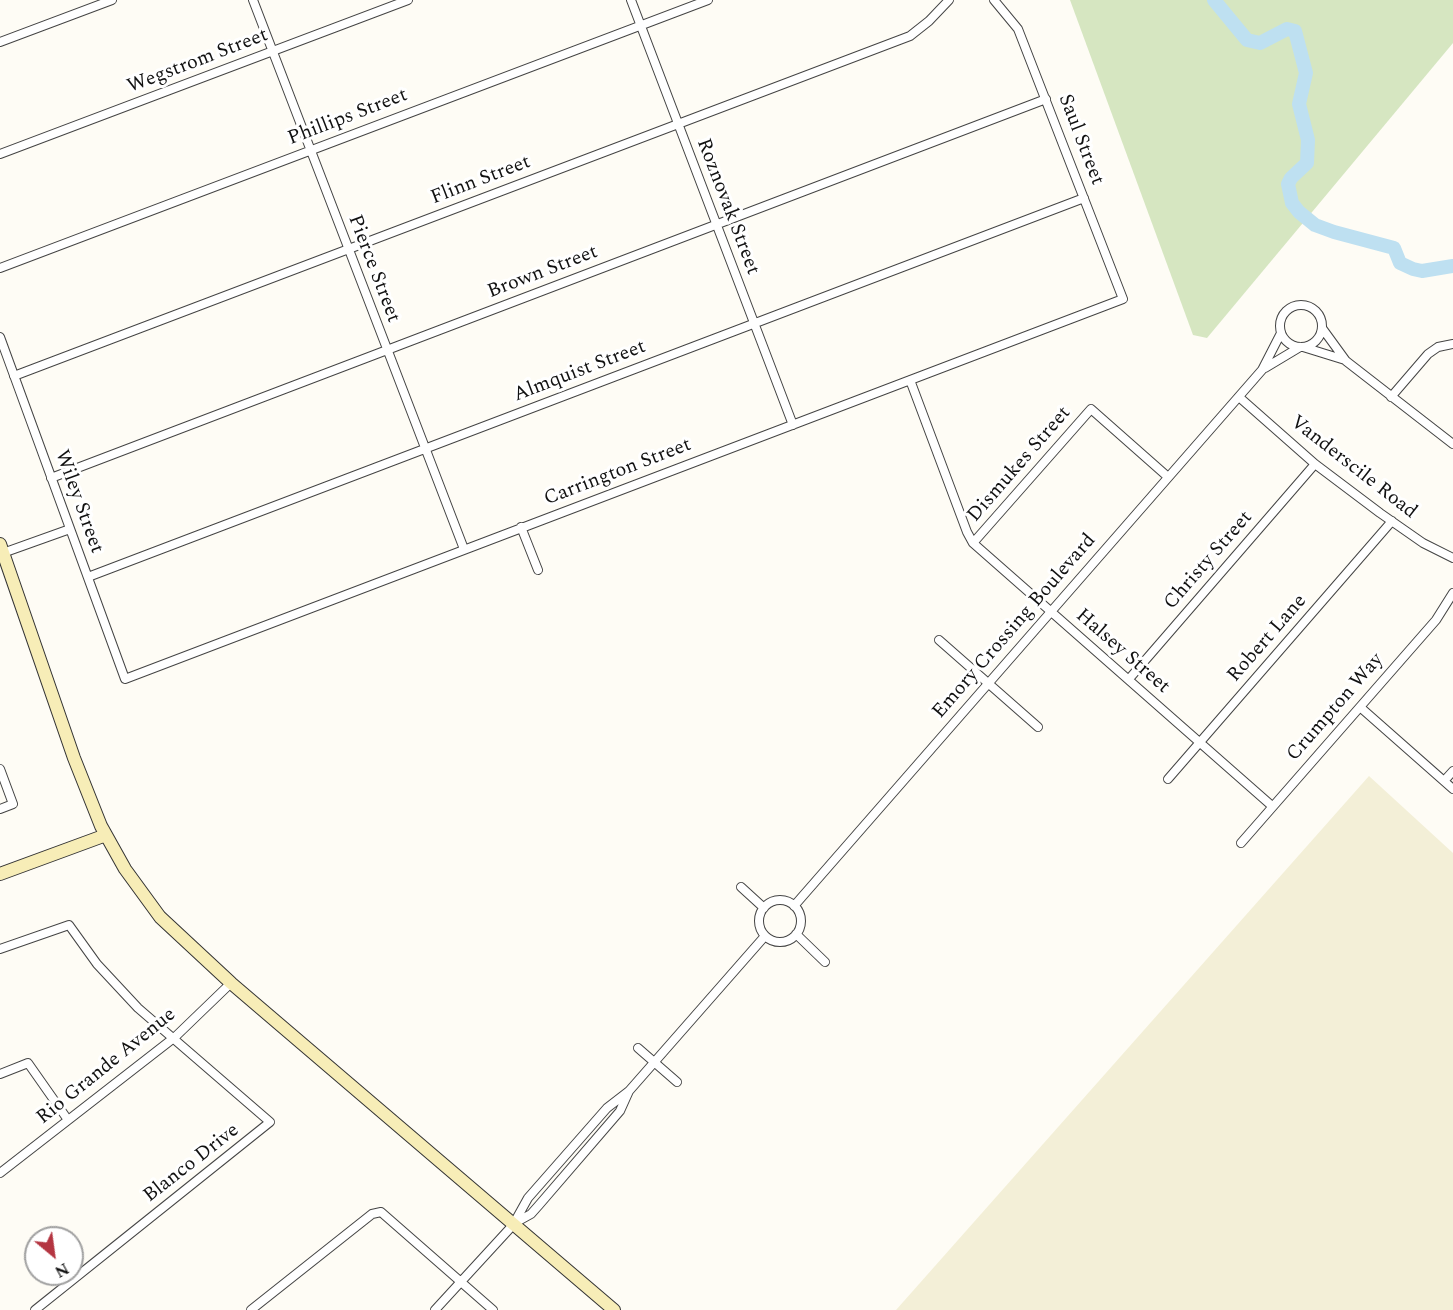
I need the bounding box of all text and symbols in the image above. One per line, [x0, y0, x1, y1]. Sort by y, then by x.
street label: Wegstrom Street [124, 24, 272, 100]
street label: Phillips Street [285, 84, 411, 152]
street label: Saul Street [1052, 91, 1108, 189]
street label: Roznovak Street [690, 136, 764, 278]
street label: Flinn Street [428, 151, 534, 211]
street label: Pierce Street [341, 212, 405, 326]
street label: Brown Street [485, 241, 601, 305]
street label: Almquist Street [511, 336, 649, 408]
street label: Dismukes Street [963, 402, 1077, 528]
street label: Vanderscile Road [1285, 411, 1421, 525]
street label: Carrington Street [541, 434, 695, 512]
street label: Wiley Street [48, 447, 108, 557]
street label: Christy Street [1160, 507, 1258, 615]
street label: Emory Crossing Boulevard [928, 530, 1102, 724]
street label: Robert Lane [1223, 590, 1313, 688]
street label: Halsey Street [1070, 605, 1174, 699]
street label: Crumpton Way [1283, 649, 1389, 767]
street label: Rio Grande Avenue [33, 1004, 181, 1130]
street label: Blanco Drive [139, 1119, 245, 1209]
north arrow [24, 1226, 84, 1286]
text: N [50, 1256, 73, 1284]

